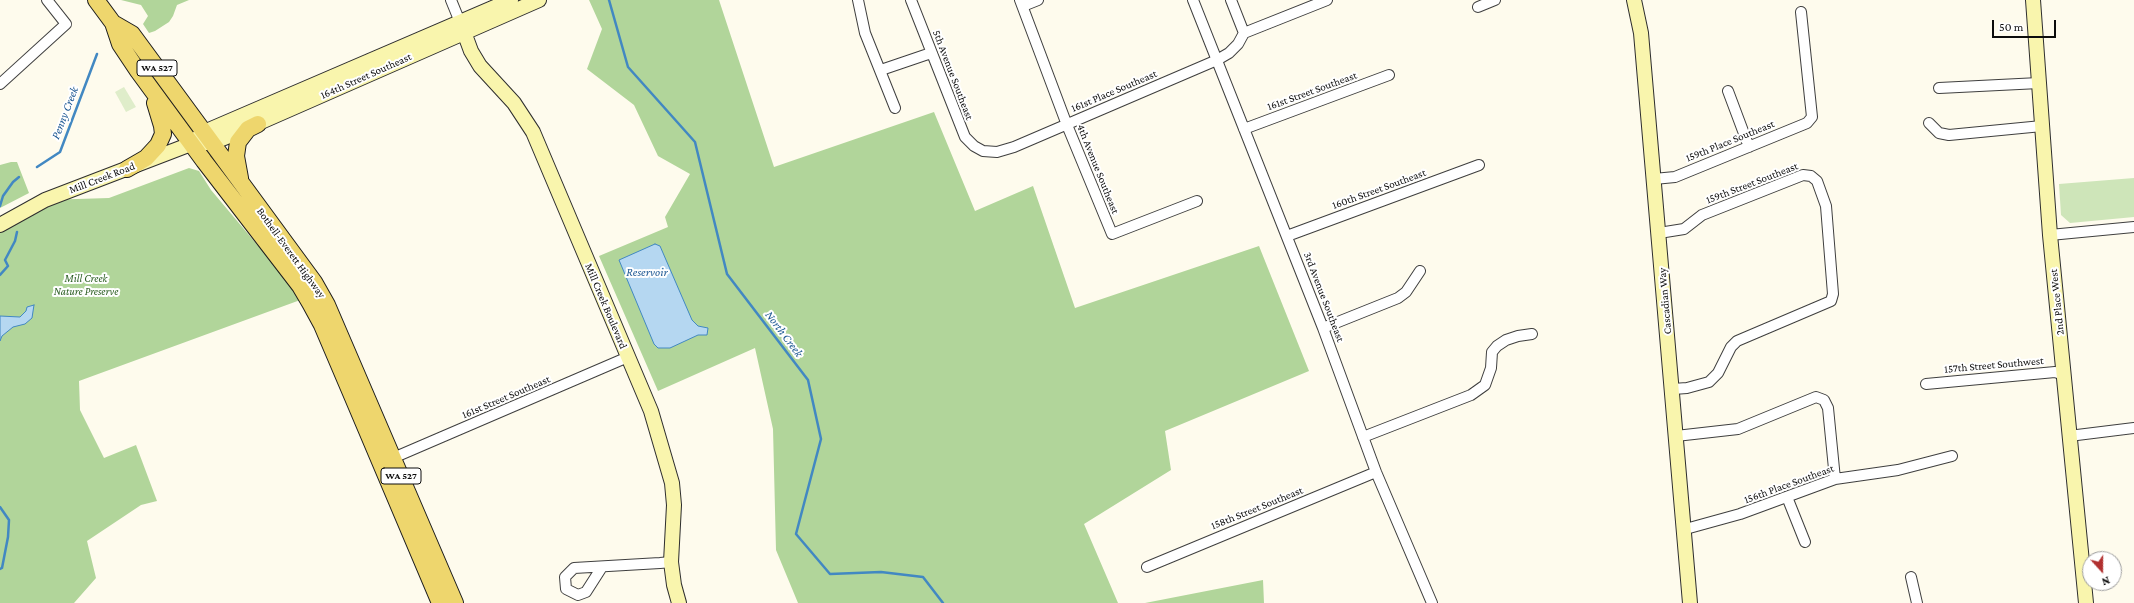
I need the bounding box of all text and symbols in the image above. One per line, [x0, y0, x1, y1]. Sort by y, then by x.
scale bar [1994, 12, 2058, 38]
text: 50 m [1999, 20, 2023, 34]
street label: 5th Avenue Southeast [930, 28, 976, 122]
street label: 164th Street Southeast [318, 50, 414, 102]
road number: WA 527 [137, 60, 177, 76]
street label: 161st Place Southeast [1069, 67, 1159, 115]
street label: 161st Street Southeast [1265, 69, 1359, 113]
water label: Penny Creek [48, 85, 82, 141]
street label: 159th Place Southeast [1684, 117, 1776, 165]
street label: 4th Avenue Southeast [1074, 122, 1122, 216]
street label: Mill Creek Road [67, 159, 137, 197]
street label: 159th Street Southeast [1704, 159, 1800, 207]
street label: 160th Street Southeast [1330, 166, 1428, 212]
street label: Bothell-Everett Highway [254, 205, 328, 301]
street label: 3rd Avenue Southeast [1301, 250, 1347, 344]
street label: Mill Creek Boulevard [582, 261, 630, 351]
water label: Reservoir [626, 265, 668, 279]
street label: Cascadian Way [1656, 267, 1674, 335]
street label: 2nd Place West [2047, 268, 2067, 336]
park label: Mill Creek Nature Preserve [54, 272, 118, 298]
water label: North Creek [762, 308, 806, 360]
street label: 157th Street Southwest [1944, 354, 2044, 376]
street label: 161st Street Southeast [460, 372, 552, 422]
street label: 156th Place Southeast [1742, 462, 1836, 506]
road number: WA 527 [381, 468, 421, 484]
street label: 158th Street Southeast [1209, 484, 1305, 532]
north arrow [2082, 551, 2122, 591]
text: N [2100, 574, 2112, 588]

